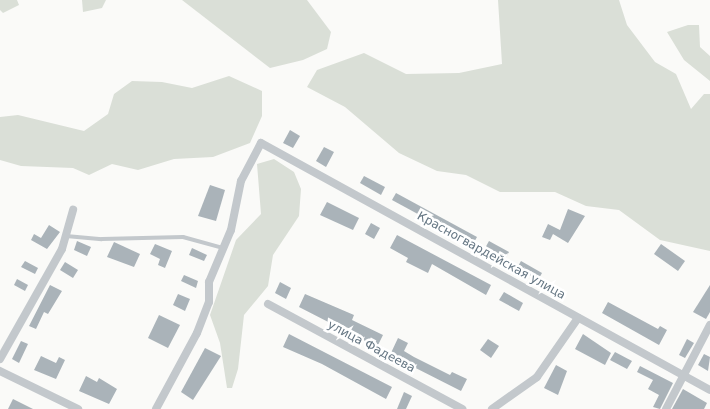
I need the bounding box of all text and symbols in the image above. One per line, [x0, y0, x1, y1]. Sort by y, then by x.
street label: Красногвардейская улица [414, 209, 568, 303]
street label: улица Фадеева [325, 318, 417, 376]

